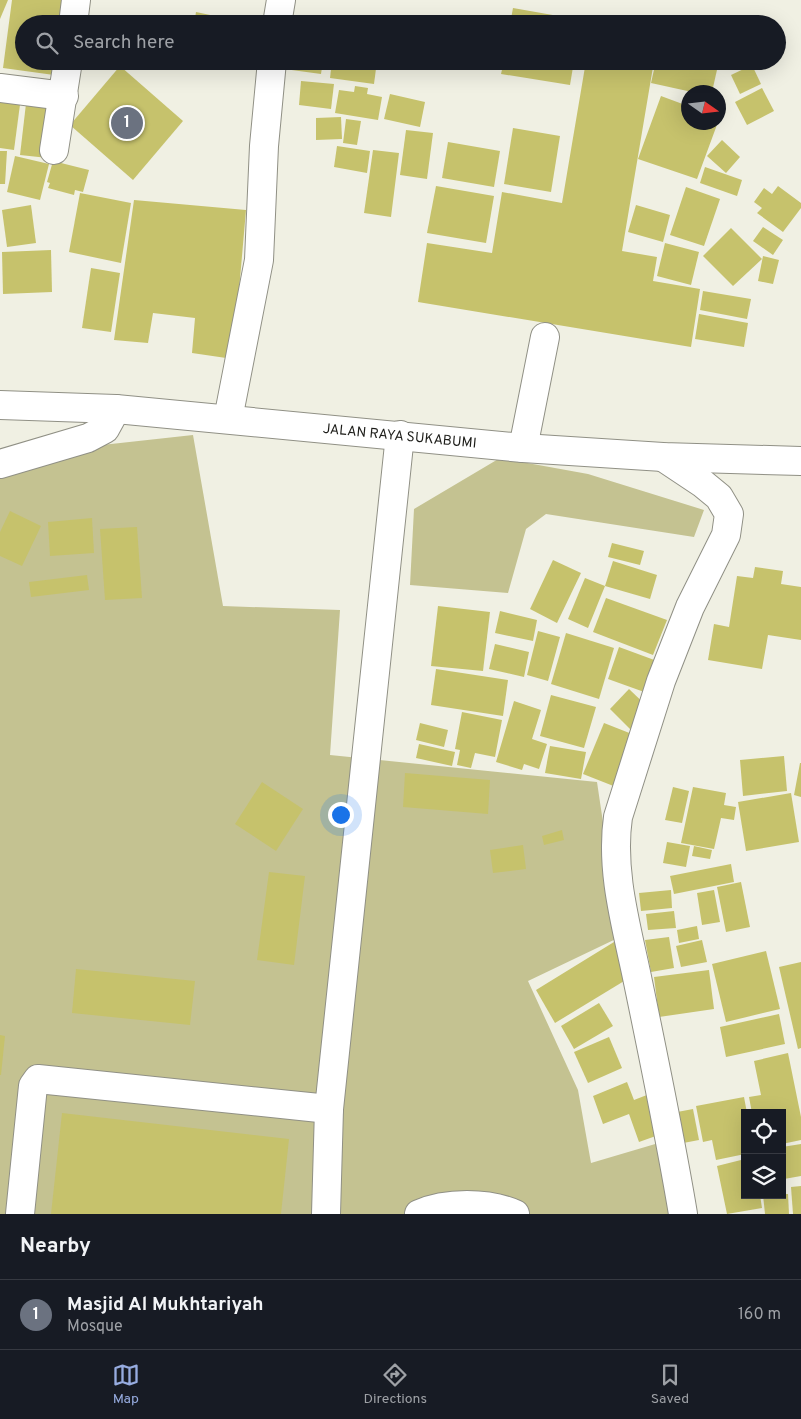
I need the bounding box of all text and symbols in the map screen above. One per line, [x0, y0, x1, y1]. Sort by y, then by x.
search box [15, 15, 786, 70]
icon: search [33, 29, 61, 57]
text: Search here [73, 31, 175, 55]
north arrow [681, 85, 726, 130]
pin: 1 [111, 104, 143, 142]
street label: JALAN RAYA SUKABUMI [322, 420, 477, 452]
your location [328, 802, 354, 828]
map controls [741, 1109, 786, 1199]
button: locate [741, 1109, 786, 1154]
button: layers [741, 1154, 786, 1199]
text: Nearby [20, 1233, 91, 1260]
text: Masjid Al Mukhtariyah [67, 1293, 264, 1317]
text: 1 [33, 1305, 39, 1325]
text: 160 m [738, 1305, 781, 1325]
text: Mosque [67, 1317, 123, 1337]
tab: Map [112, 1361, 140, 1408]
tab: Directions [363, 1361, 427, 1408]
tab: Saved [651, 1361, 689, 1408]

